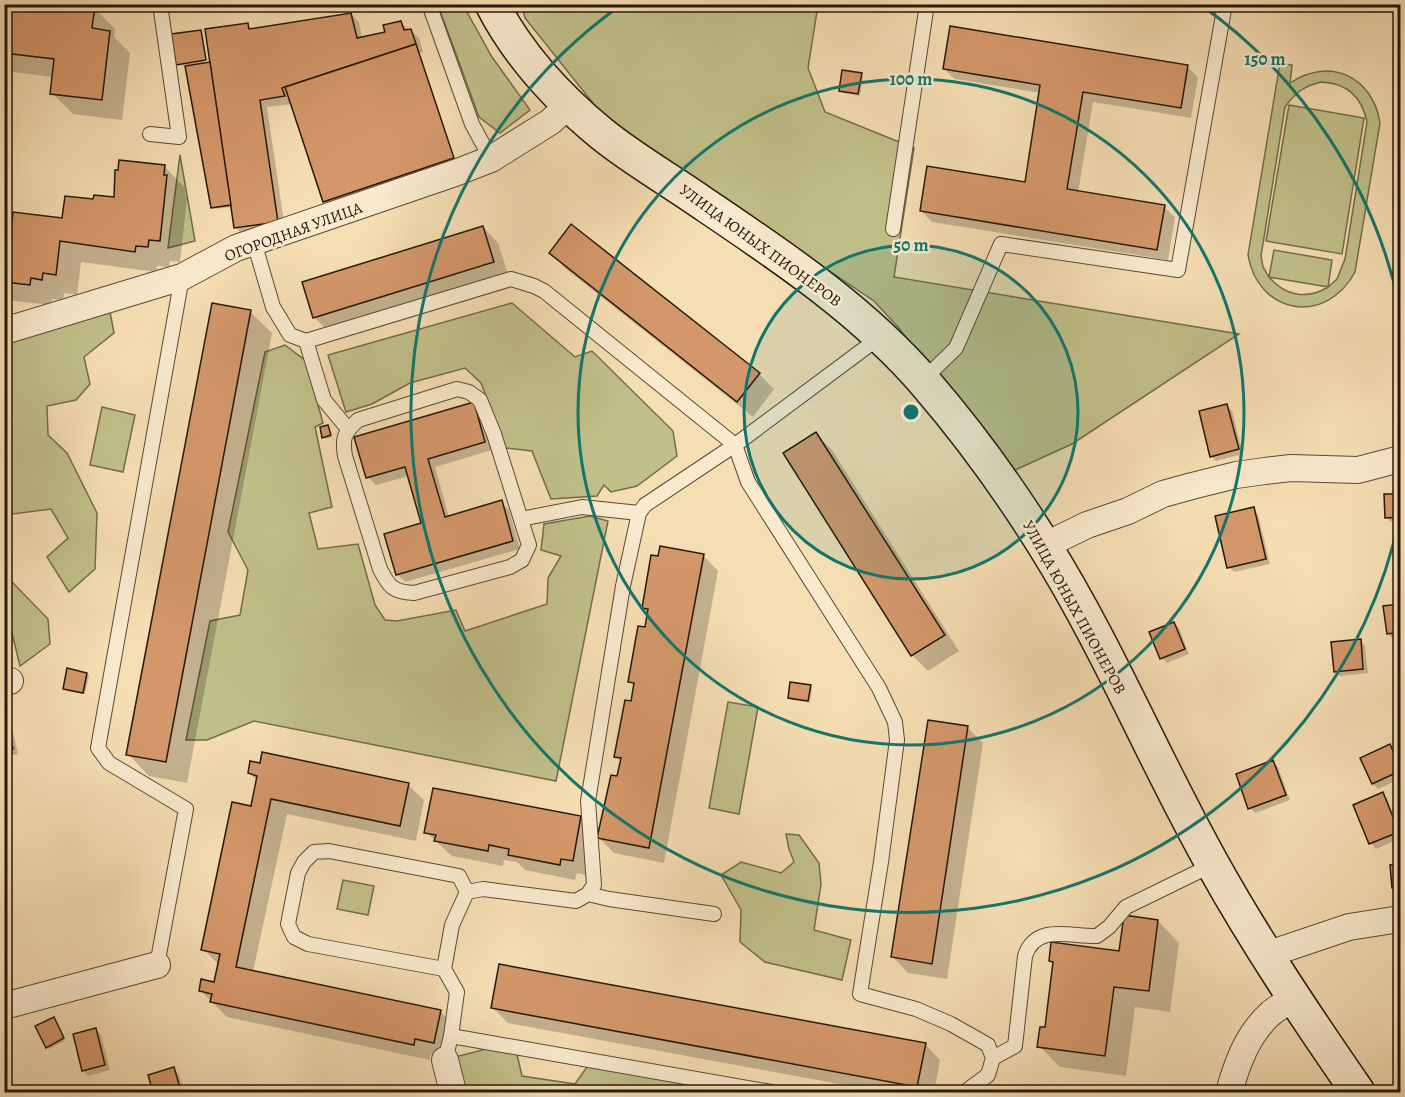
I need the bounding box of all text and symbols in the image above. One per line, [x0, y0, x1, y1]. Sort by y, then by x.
text: 150 m [1244, 47, 1286, 71]
text: 100 m [890, 67, 932, 91]
street label: УЛИЦА ЮНЫХ ПИОНЕРОВ [675, 179, 846, 312]
street label: ОГОРОДНАЯ УЛИЦА [221, 197, 366, 267]
text: 50 m [894, 233, 928, 257]
centre of rings [901, 402, 921, 422]
street label: УЛИЦА ЮНЫХ ПИОНЕРОВ [1017, 517, 1131, 698]

